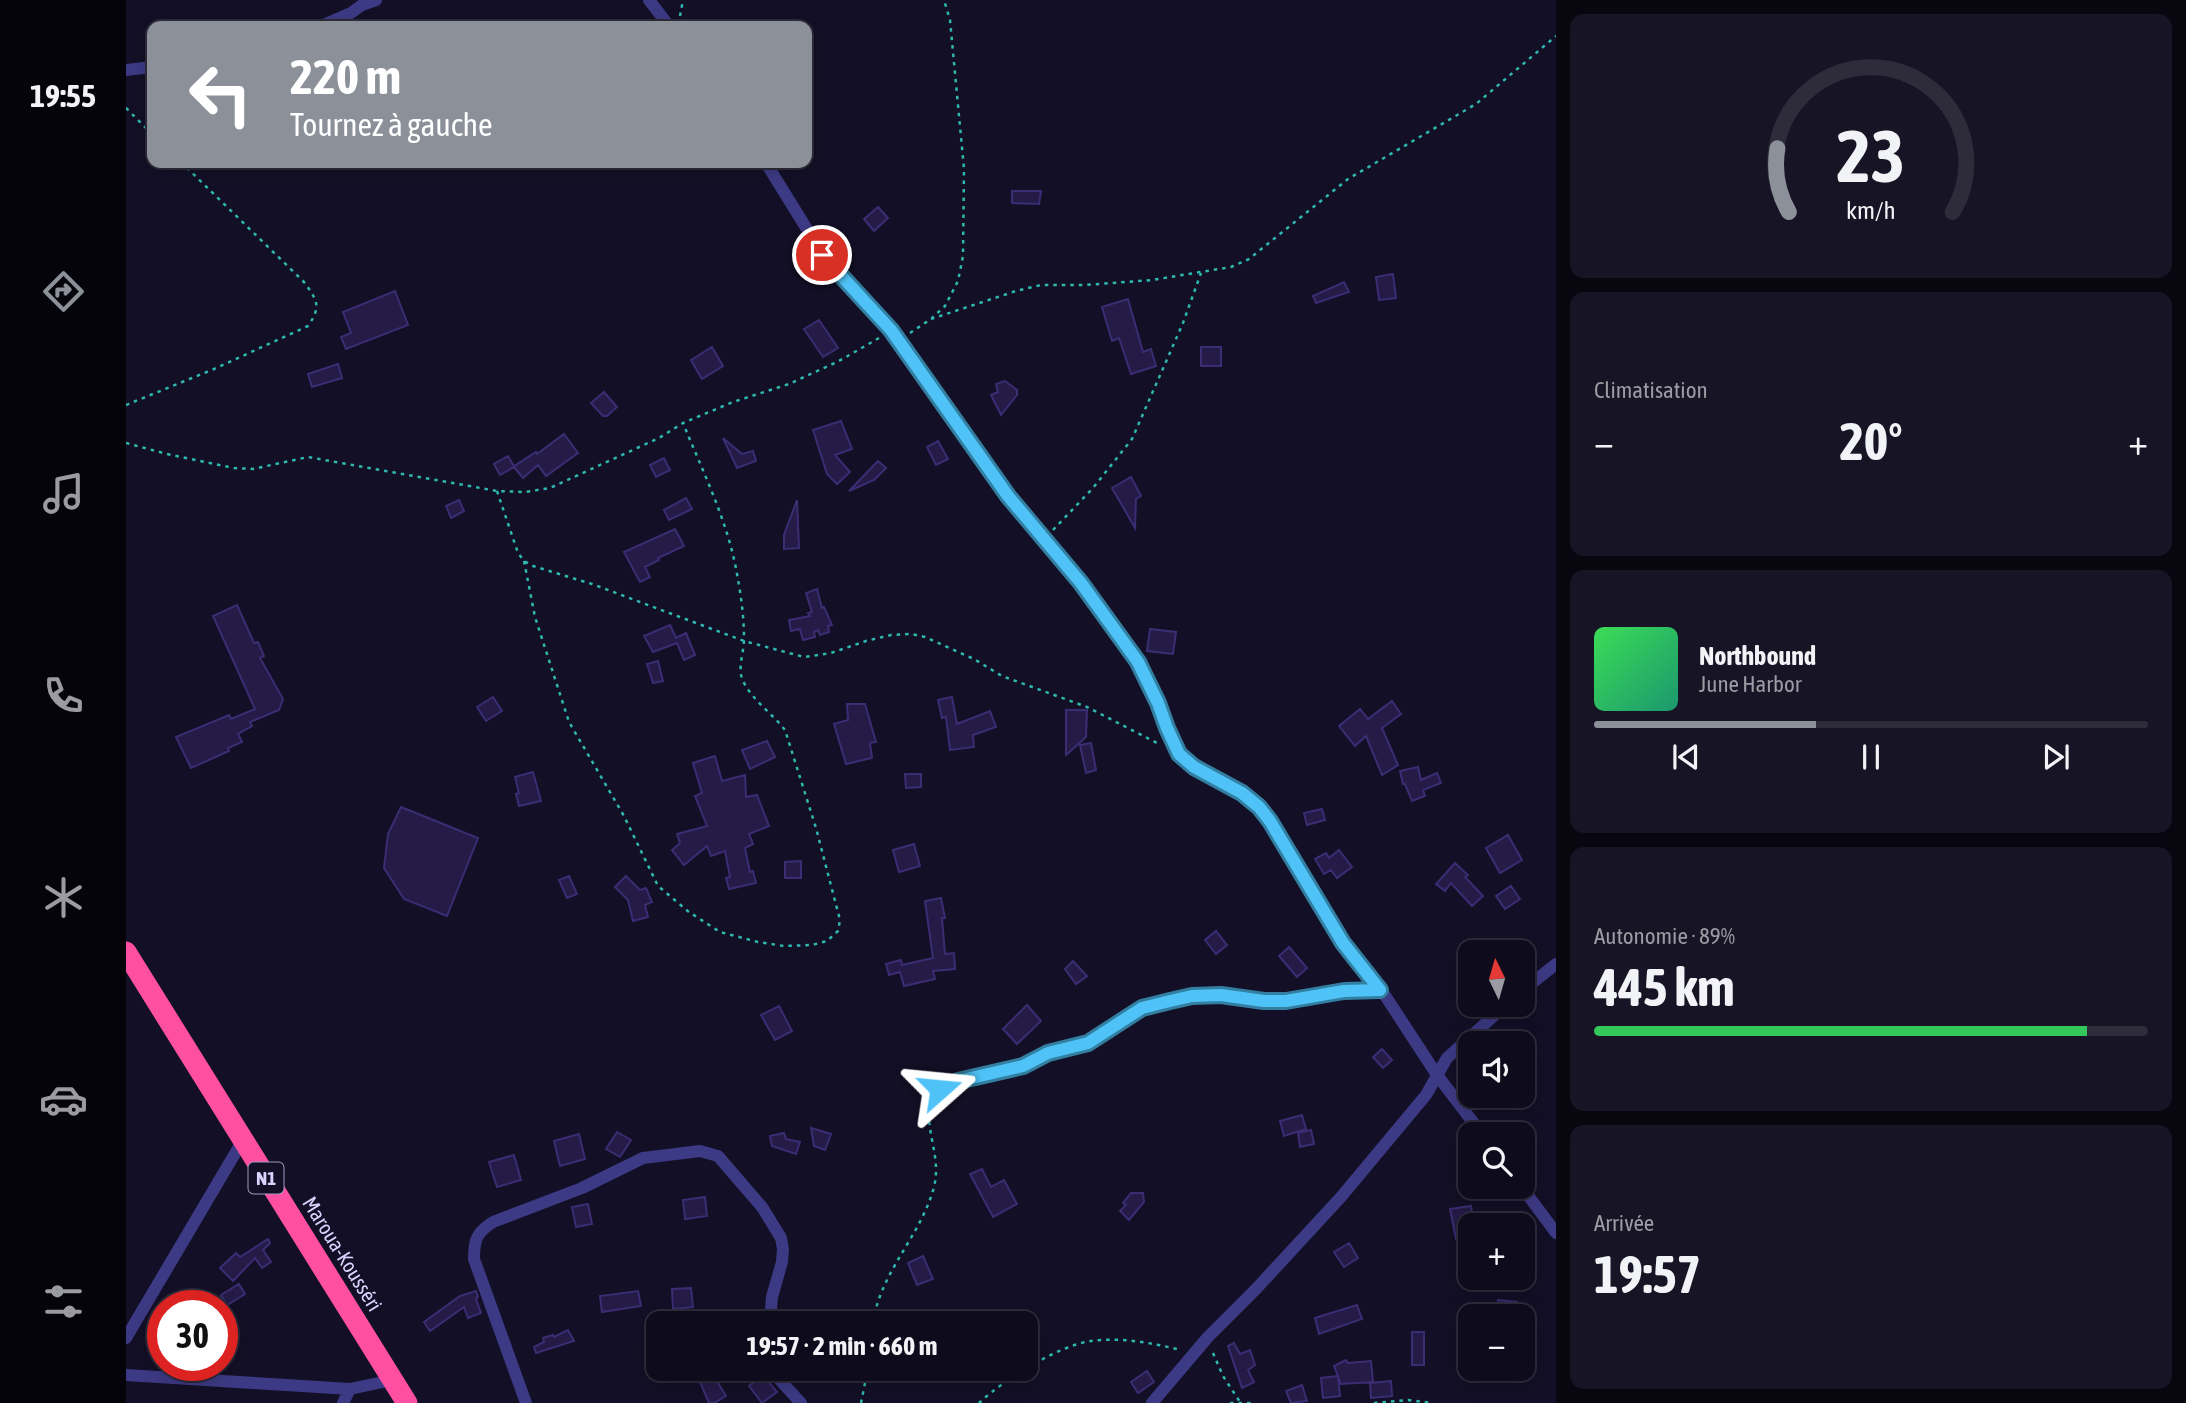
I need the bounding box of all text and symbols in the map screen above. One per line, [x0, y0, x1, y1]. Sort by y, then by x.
text: 220 m [290, 48, 401, 104]
icon: left [175, 49, 266, 140]
text: 19:55 [30, 77, 96, 114]
text: Tournez à gauche [290, 106, 493, 143]
text: 23 [1837, 114, 1905, 197]
text: km/h [1846, 196, 1896, 224]
pin [792, 225, 852, 285]
icon: arrive [803, 236, 841, 274]
icon: directions [39, 267, 88, 316]
text: Climatisation [1594, 377, 1708, 403]
text: 20° [1839, 411, 1903, 471]
text: − [1594, 420, 1614, 463]
text: + [2128, 420, 2148, 463]
icon: music [39, 469, 88, 518]
text: Northbound [1699, 641, 1816, 671]
icon: phone [39, 671, 88, 720]
text: June Harbor [1699, 671, 1802, 697]
icon: previous [1667, 738, 1705, 776]
icon: pause [1852, 738, 1890, 776]
icon: next [2037, 738, 2075, 776]
icon: climate [39, 873, 88, 922]
text: Autonomie · 89% [1594, 923, 1735, 949]
north arrow [1458, 940, 1535, 1017]
map controls [1458, 940, 1535, 1381]
text: 445 km [1594, 957, 1735, 1017]
button: sound [1458, 1031, 1535, 1108]
position arrow [903, 1052, 977, 1126]
icon: car [39, 1075, 88, 1124]
button: search [1458, 1122, 1535, 1199]
road number: N1 [248, 1162, 284, 1194]
street label: Maroua-Kousséri [298, 1192, 388, 1315]
text: Arrivée [1594, 1210, 1654, 1236]
button: + [1458, 1213, 1535, 1290]
text: 19:57 [1594, 1244, 1701, 1304]
icon: filters [39, 1277, 88, 1326]
speed limit sign: 30 [147, 1290, 238, 1381]
button: − [1458, 1304, 1535, 1381]
text: 19:57 · 2 min · 660 m [747, 1331, 937, 1361]

